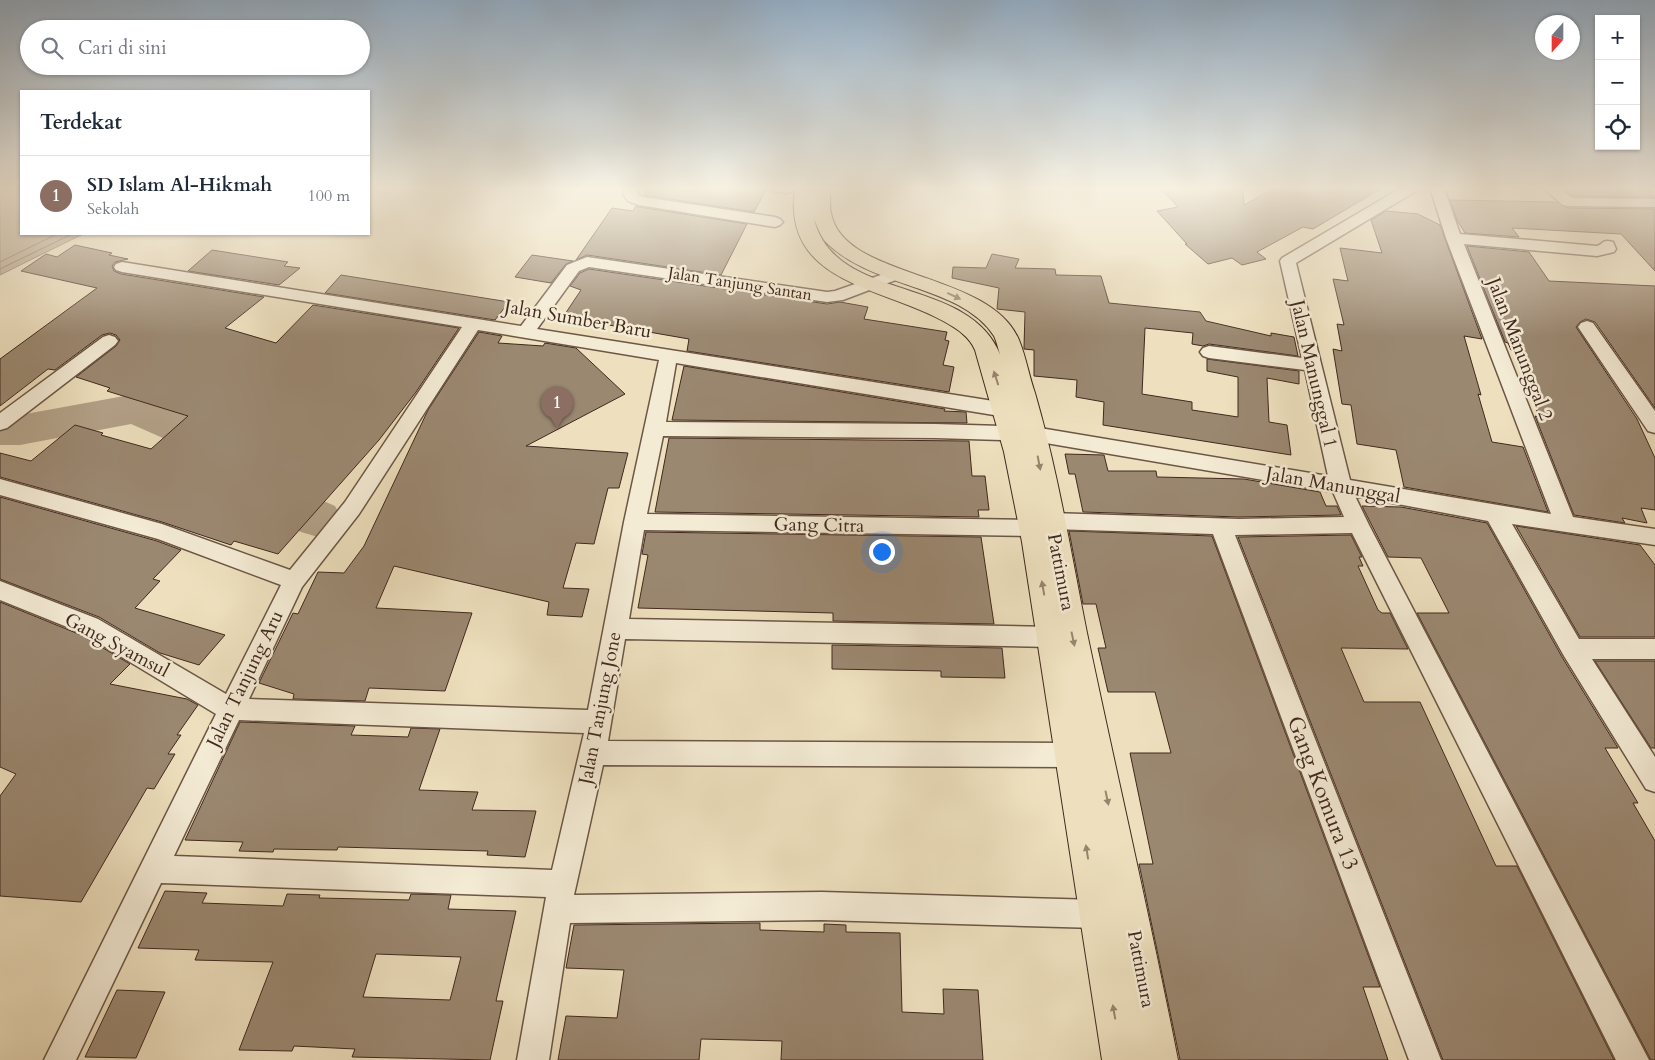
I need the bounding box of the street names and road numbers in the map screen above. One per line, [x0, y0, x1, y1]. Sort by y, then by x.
street label: Jalan Tanjung Santan [665, 261, 813, 306]
street label: Jalan Manunggal 2 [1480, 271, 1559, 424]
street label: Jalan Sumber Baru [499, 293, 654, 345]
street label: Jalan Manunggal 1 [1284, 295, 1344, 450]
street label: Jalan Manunggal [1261, 460, 1402, 510]
street label: Gang Citra [773, 511, 865, 539]
street label: Pattimura [1041, 531, 1081, 613]
street label: Gang Syamsul [60, 606, 174, 684]
street label: Jalan Tanjung Aru [199, 606, 290, 755]
street label: Jalan Tanjung Jone [572, 629, 628, 790]
street label: Gang Komura 13 [1280, 712, 1366, 874]
street label: Pattimura [1121, 928, 1161, 1010]

